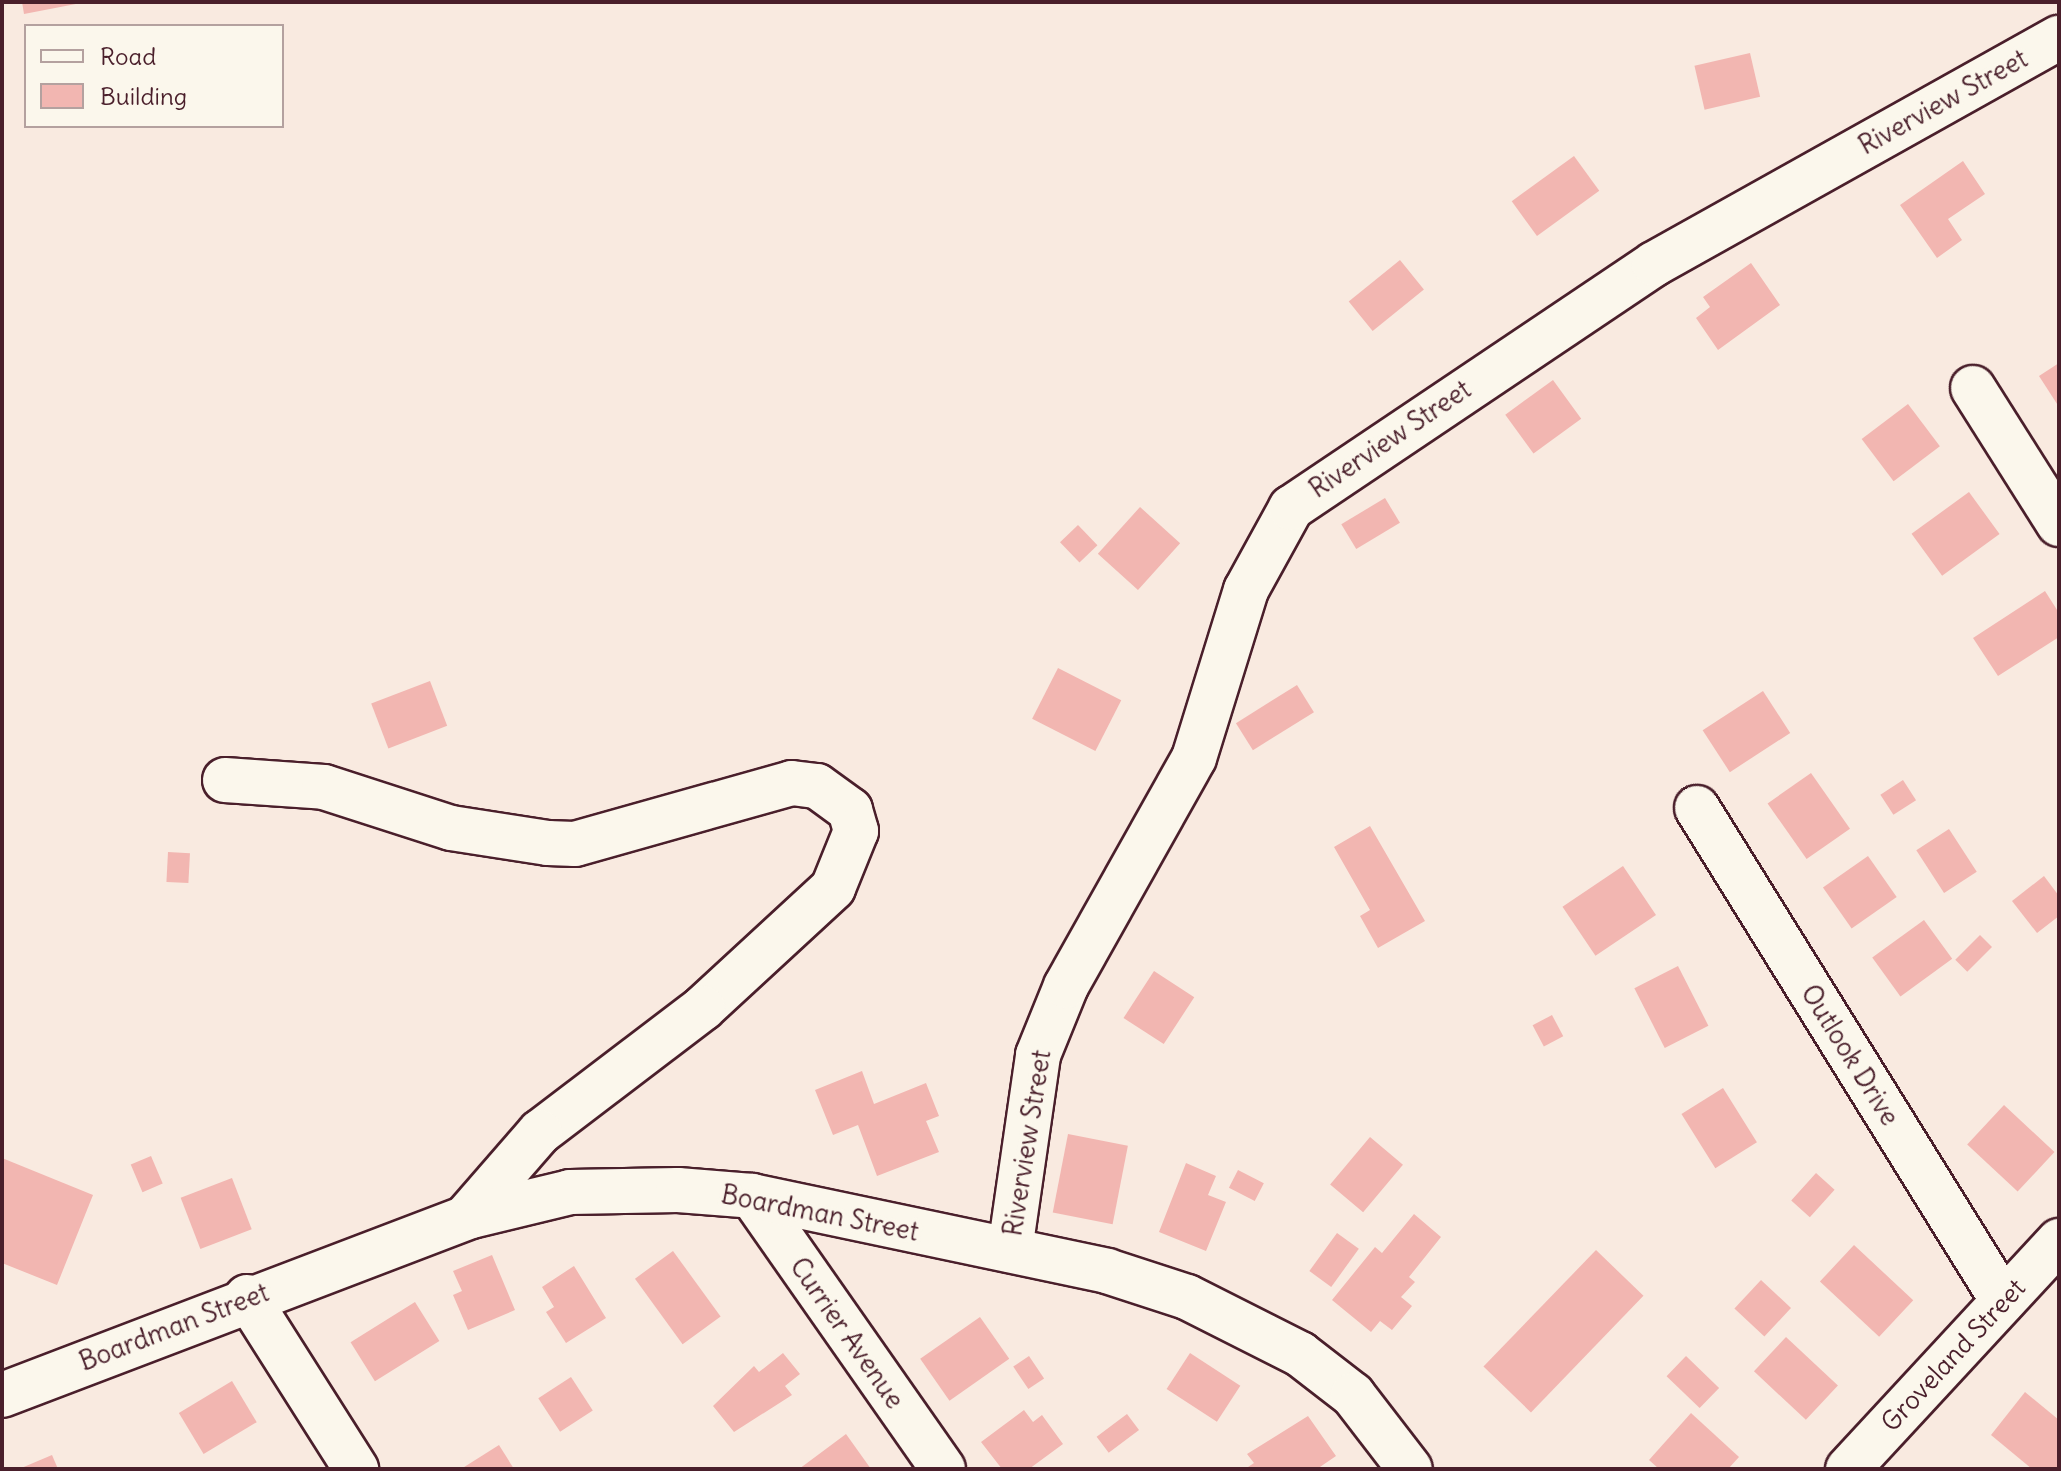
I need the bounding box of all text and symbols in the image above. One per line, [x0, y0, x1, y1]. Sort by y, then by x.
legend [24, 24, 284, 128]
text: Road [100, 41, 156, 71]
street label: Riverview Street [1853, 43, 2033, 161]
text: Building [100, 81, 187, 111]
street label: Riverview Street [1303, 373, 1477, 505]
street label: Outlook Drive [1794, 979, 1906, 1131]
street label: Riverview Street [997, 1048, 1057, 1238]
street label: Boardman Street [719, 1179, 921, 1247]
street label: Currier Avenue [783, 1252, 911, 1414]
street label: Groveland Street [1874, 1272, 2032, 1438]
street label: Boardman Street [75, 1277, 273, 1377]

